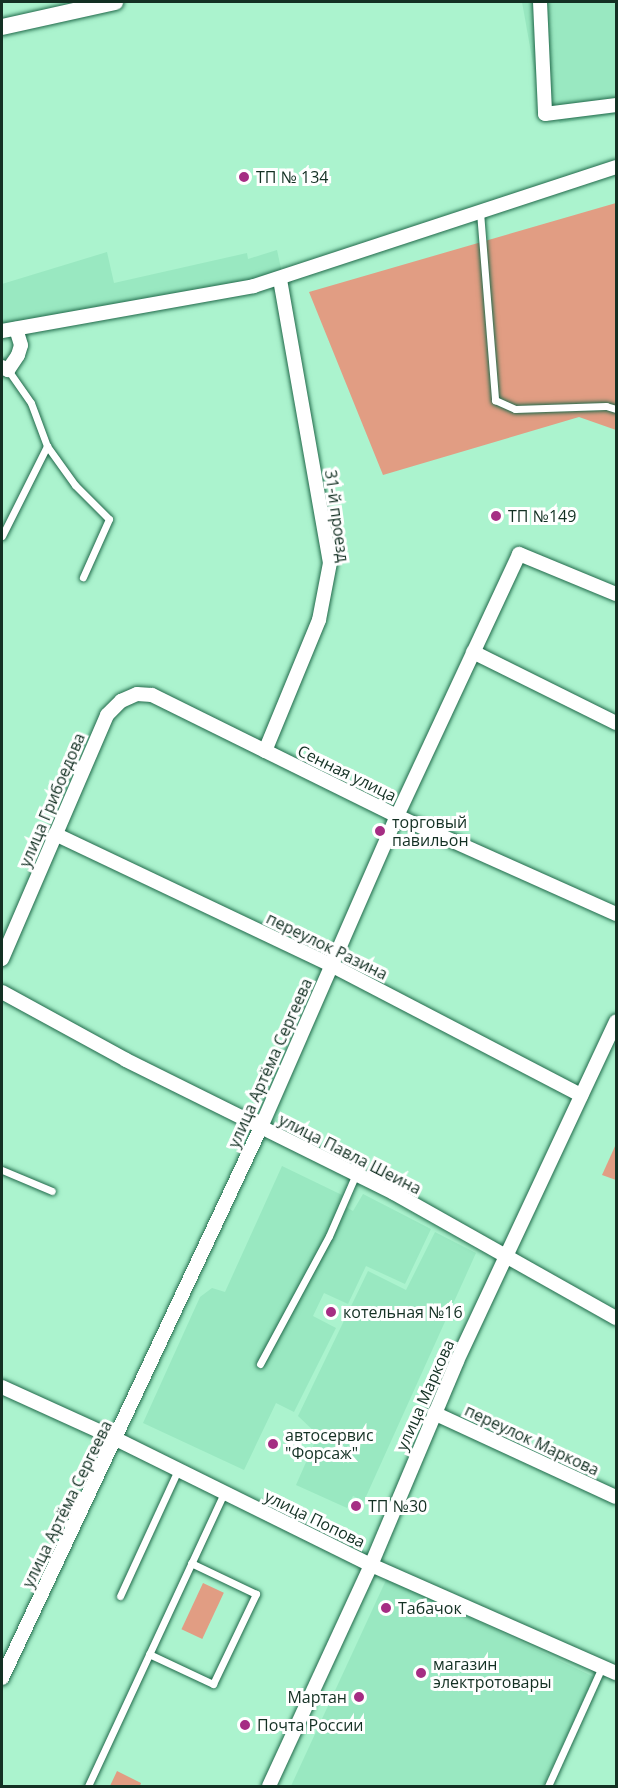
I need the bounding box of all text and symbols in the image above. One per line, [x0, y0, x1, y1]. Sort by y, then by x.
place label: ТП № 134 [256, 167, 329, 187]
marker: ТП № 134 [237, 170, 251, 184]
street label: 31-й проезд [321, 469, 353, 563]
place label: ТП №149 [508, 506, 576, 526]
marker: ТП №149 [489, 509, 503, 523]
street label: улица Грибоедова [15, 730, 89, 870]
street label: Сенная улица [294, 741, 400, 805]
place label: торговый павильон [392, 812, 469, 850]
marker: торговый павильон [373, 824, 387, 838]
street label: переулок Разина [263, 908, 391, 984]
street label: улица Артёма Сергеева [224, 975, 316, 1151]
street label: улица Павла Шеина [276, 1110, 424, 1198]
place label: котельная №16 [343, 1302, 463, 1322]
marker: котельная №16 [324, 1305, 338, 1319]
street label: улица Маркова [392, 1337, 458, 1453]
street label: переулок Маркова [462, 1400, 602, 1480]
street label: улица Артёма Сергеева [18, 1417, 116, 1591]
place label: автосервис "Форсаж" [285, 1425, 374, 1463]
marker: автосервис "Форсаж" [266, 1437, 280, 1451]
street label: улица Попова [262, 1486, 368, 1552]
place label: ТП №30 [368, 1496, 427, 1516]
marker: ТП №30 [349, 1499, 363, 1513]
place label: Табачок [398, 1598, 462, 1618]
marker: Табачок [379, 1601, 393, 1615]
place label: магазин электротовары [433, 1654, 552, 1692]
marker: магазин электротовары [414, 1666, 428, 1680]
place label: Мартан [287, 1687, 347, 1707]
marker: Мартан [352, 1690, 366, 1704]
place label: Почта России [257, 1715, 363, 1735]
marker: Почта России [238, 1718, 252, 1732]

